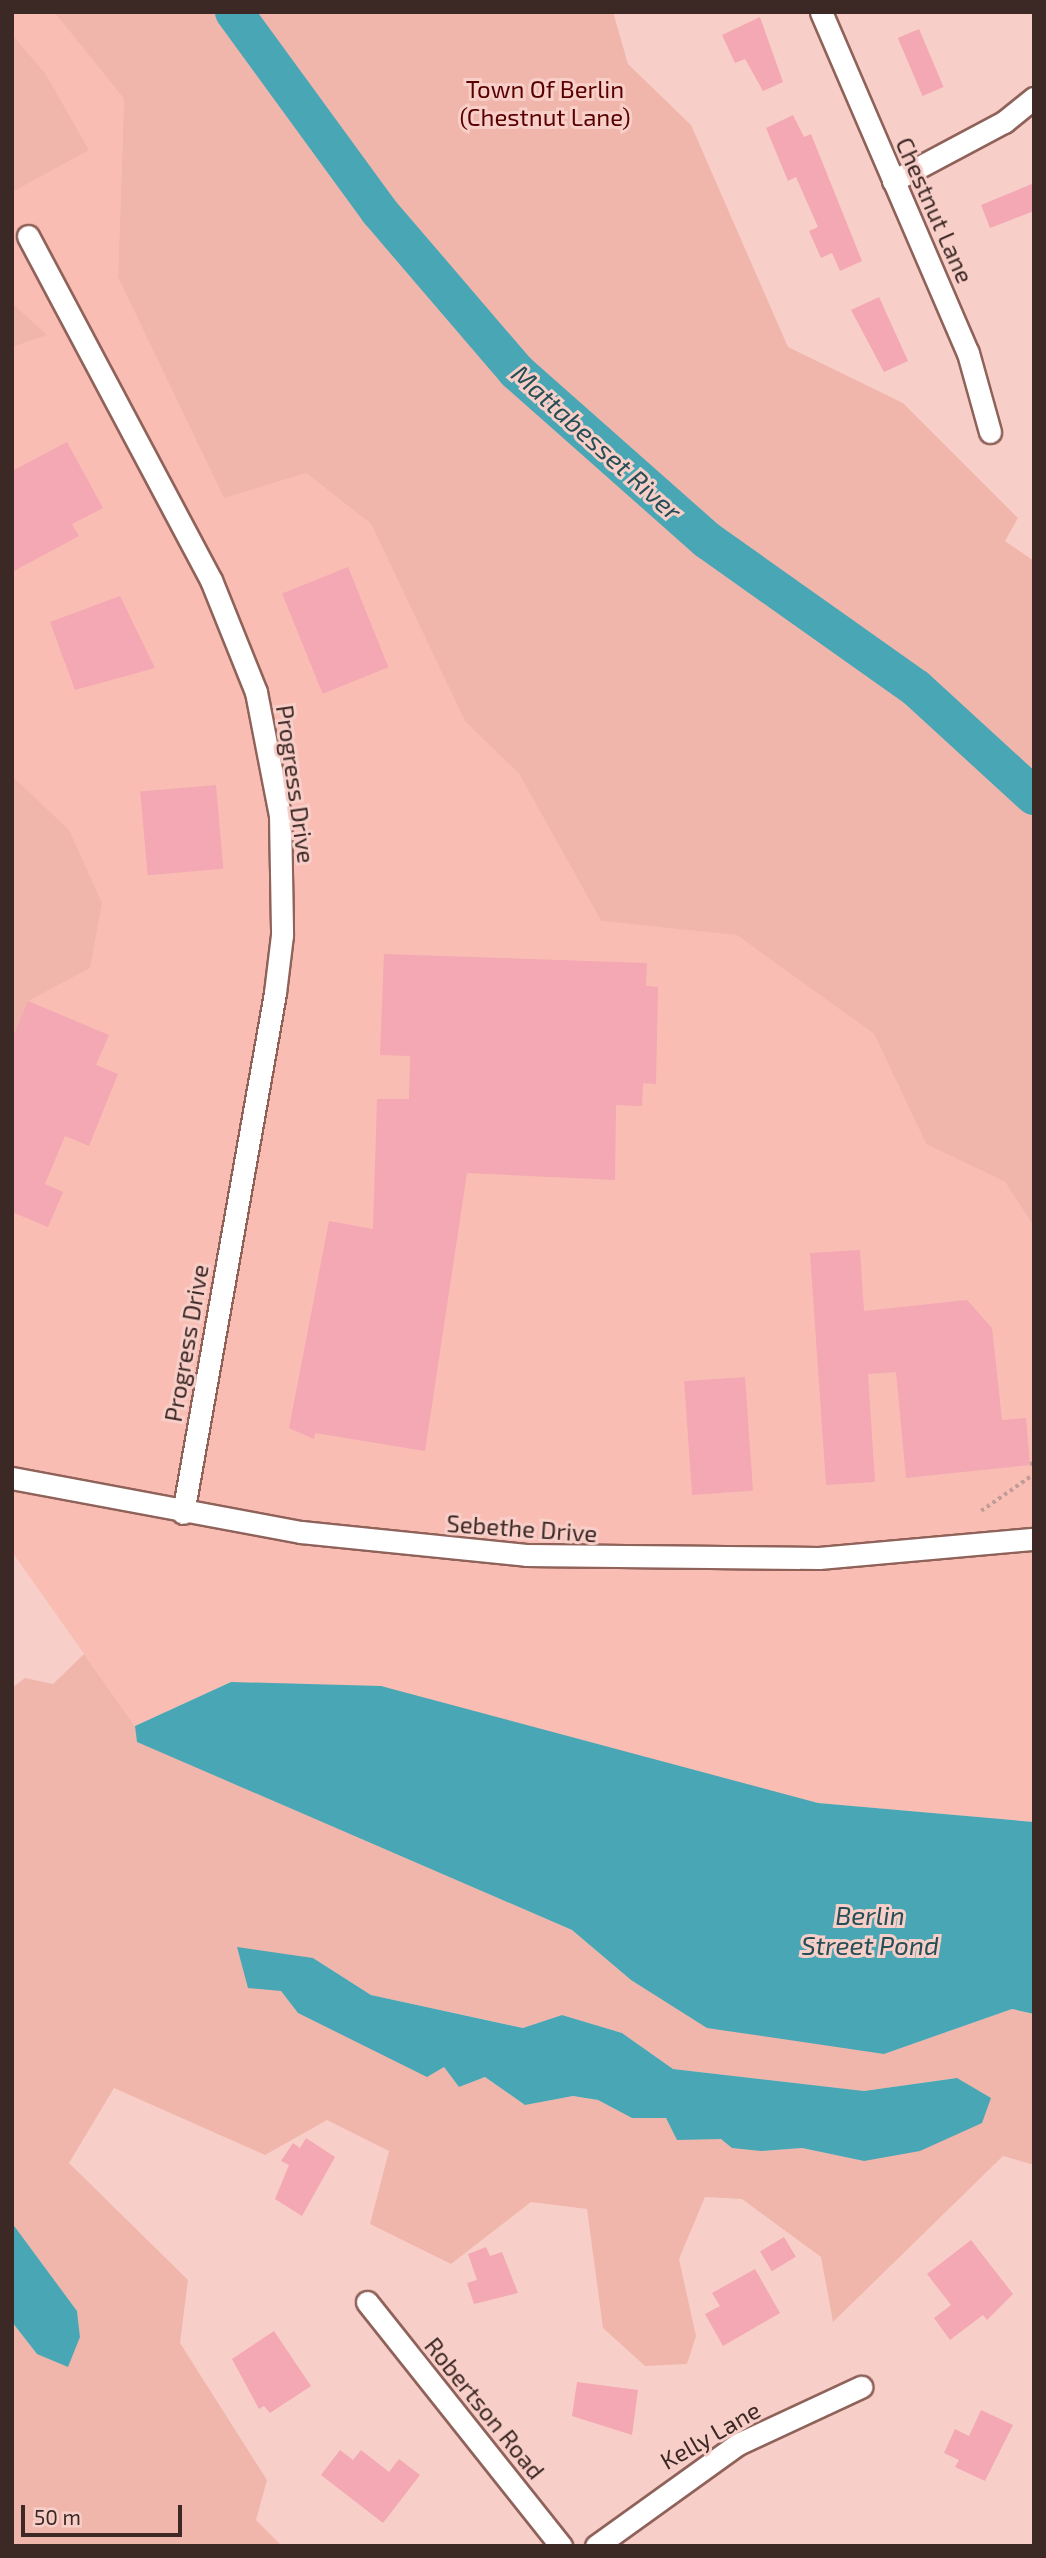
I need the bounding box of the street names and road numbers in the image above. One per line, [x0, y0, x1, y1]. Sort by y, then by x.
street label: Chestnut Lane [890, 133, 980, 287]
street label: Progress Drive [271, 703, 321, 865]
street label: Progress Drive [158, 1262, 214, 1424]
street label: Sebethe Drive [446, 1508, 598, 1548]
street label: Robertson Road [419, 2331, 551, 2485]
street label: Kelly Lane [655, 2395, 765, 2475]

